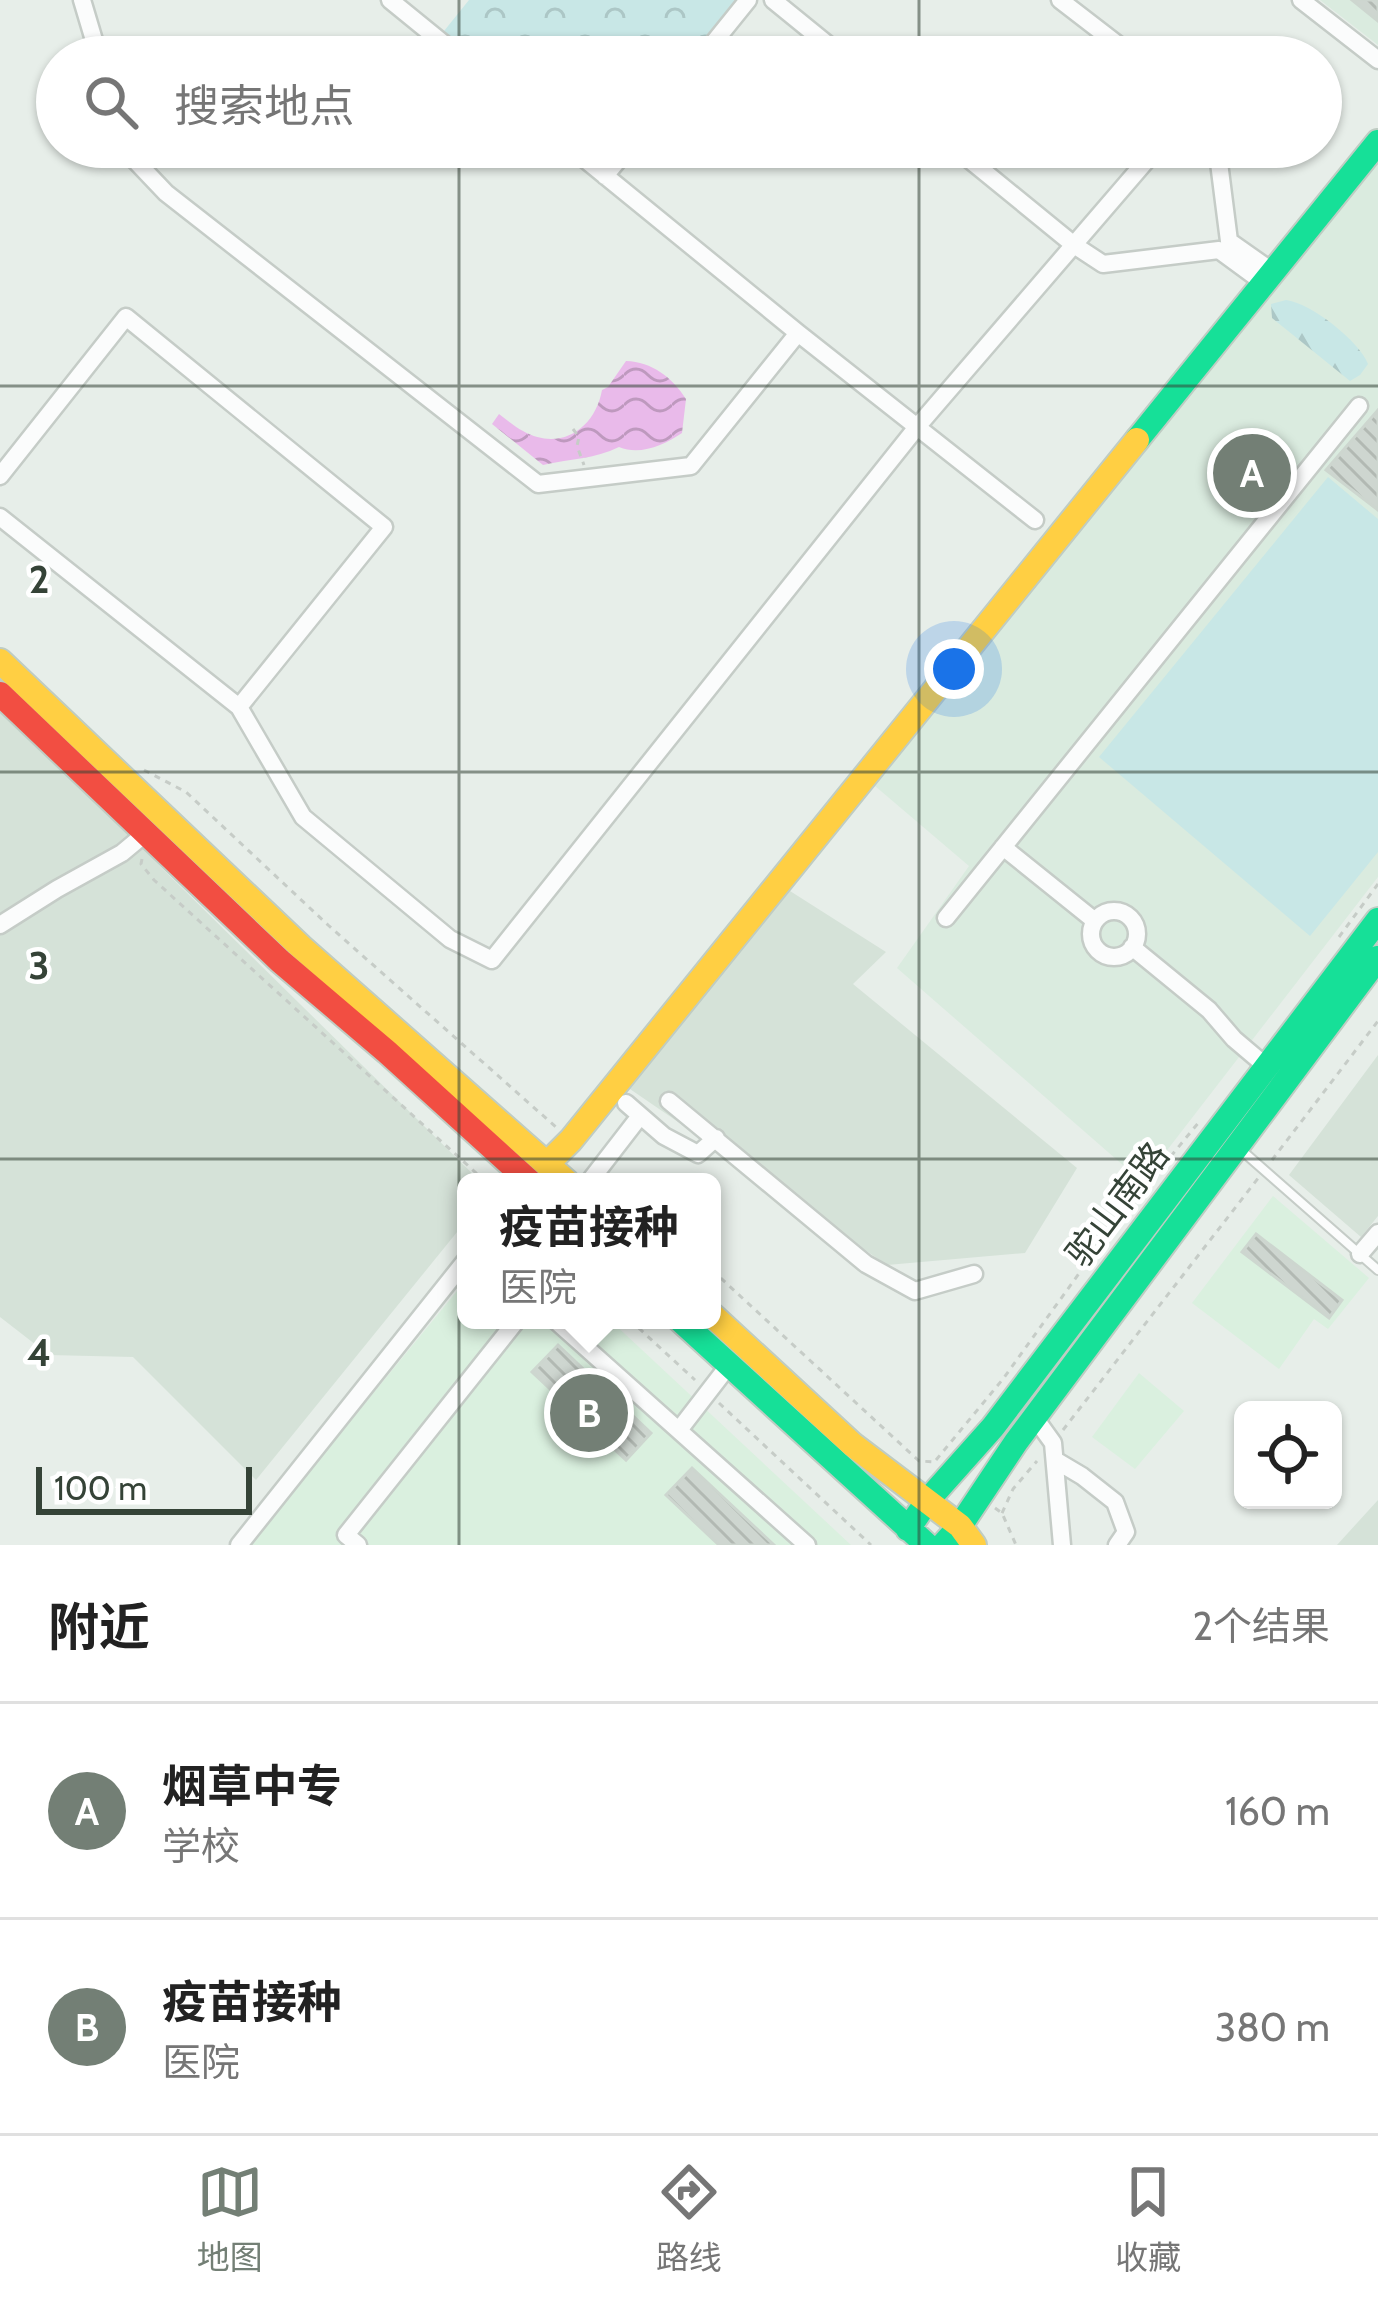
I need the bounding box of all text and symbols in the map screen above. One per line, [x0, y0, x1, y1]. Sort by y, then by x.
search box [36, 36, 1342, 168]
icon: search [78, 69, 144, 135]
text: 搜索地点 [174, 79, 354, 133]
pin: A [1213, 428, 1291, 518]
text: 2 [29, 555, 49, 603]
your location [924, 639, 984, 699]
text: 3 [28, 941, 50, 989]
street label: 驼山南路 [1056, 1133, 1178, 1275]
popup [457, 1173, 721, 1329]
text: 疫苗接种 [499, 1200, 679, 1254]
text: 医院 [499, 1263, 577, 1311]
text: 4 [27, 1328, 51, 1376]
pin: B [550, 1368, 628, 1458]
map controls [1234, 1401, 1342, 1509]
button: locate [1234, 1401, 1342, 1509]
scale bar [36, 1461, 252, 1514]
text: 100 m [54, 1468, 147, 1508]
text: 附近 [48, 1596, 150, 1658]
text: 2个结果 [1193, 1602, 1330, 1650]
text: 烟草中专 [162, 1759, 342, 1813]
text: A [75, 1787, 99, 1835]
text: 160 m [1225, 1787, 1330, 1835]
text: 学校 [162, 1822, 240, 1870]
text: 疫苗接种 [162, 1975, 342, 2029]
text: B [75, 2003, 99, 2051]
text: 380 m [1215, 2003, 1330, 2051]
text: 医院 [162, 2038, 240, 2086]
tab: 地图 [197, 2159, 263, 2279]
tab: 路线 [656, 2159, 722, 2279]
tab: 收藏 [1115, 2159, 1181, 2279]

